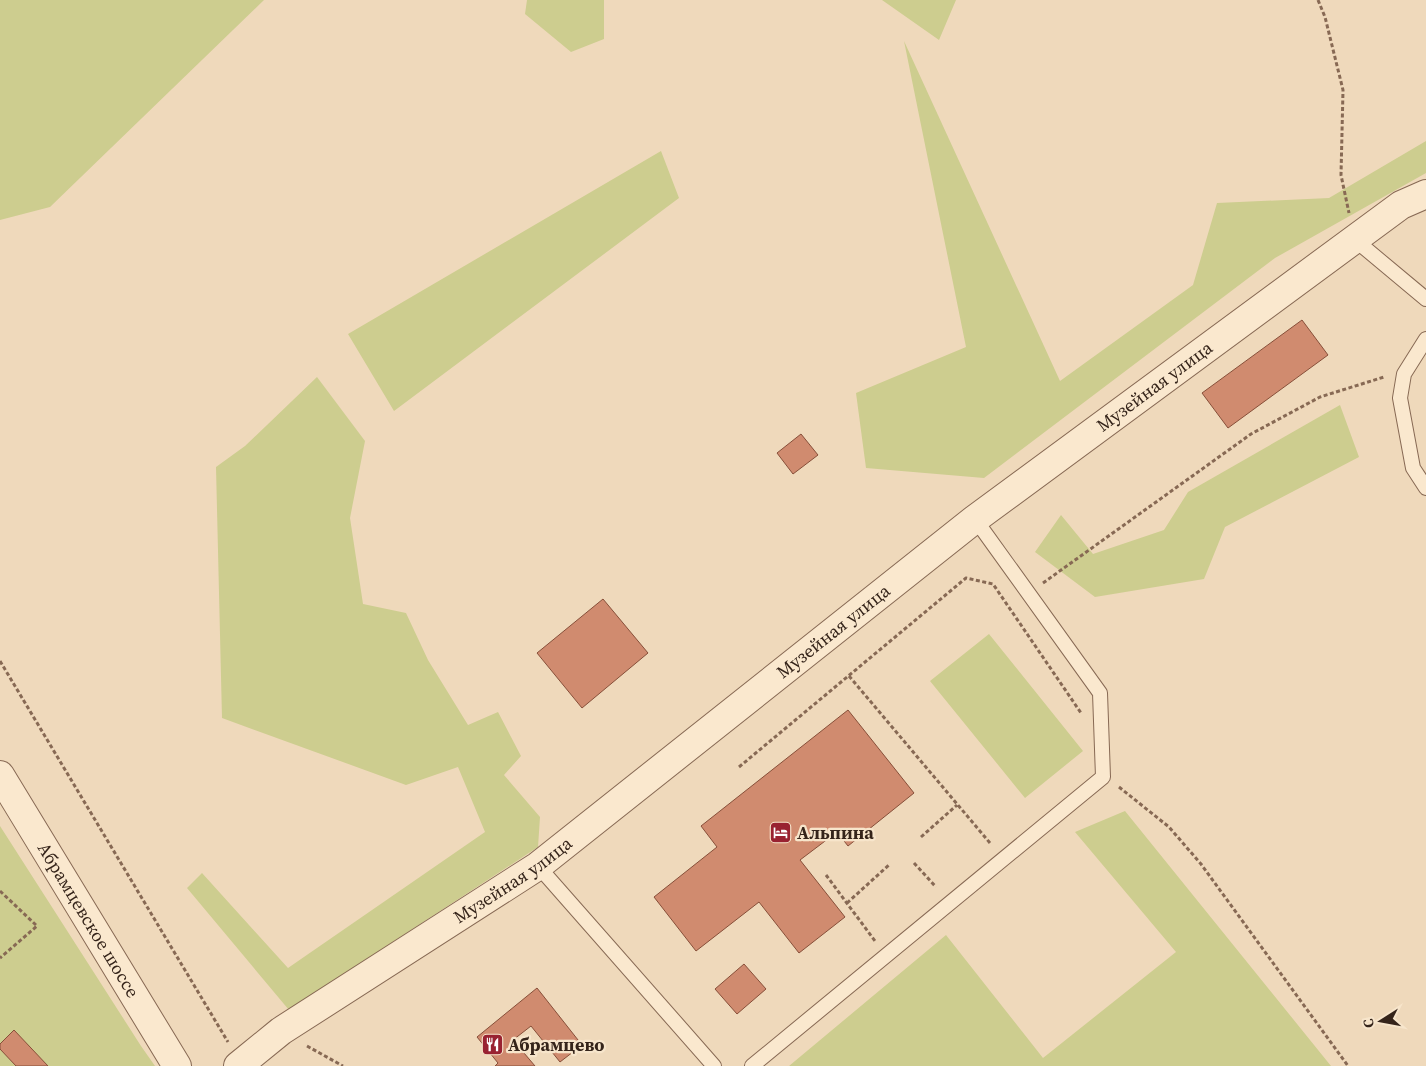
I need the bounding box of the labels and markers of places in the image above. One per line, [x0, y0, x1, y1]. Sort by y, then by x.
place label: Альпина [797, 820, 874, 845]
hotel icon: Альпина [769, 821, 793, 845]
place label: Абрамцево [508, 1032, 604, 1057]
restaurant icon: Абрамцево [480, 1033, 504, 1057]

